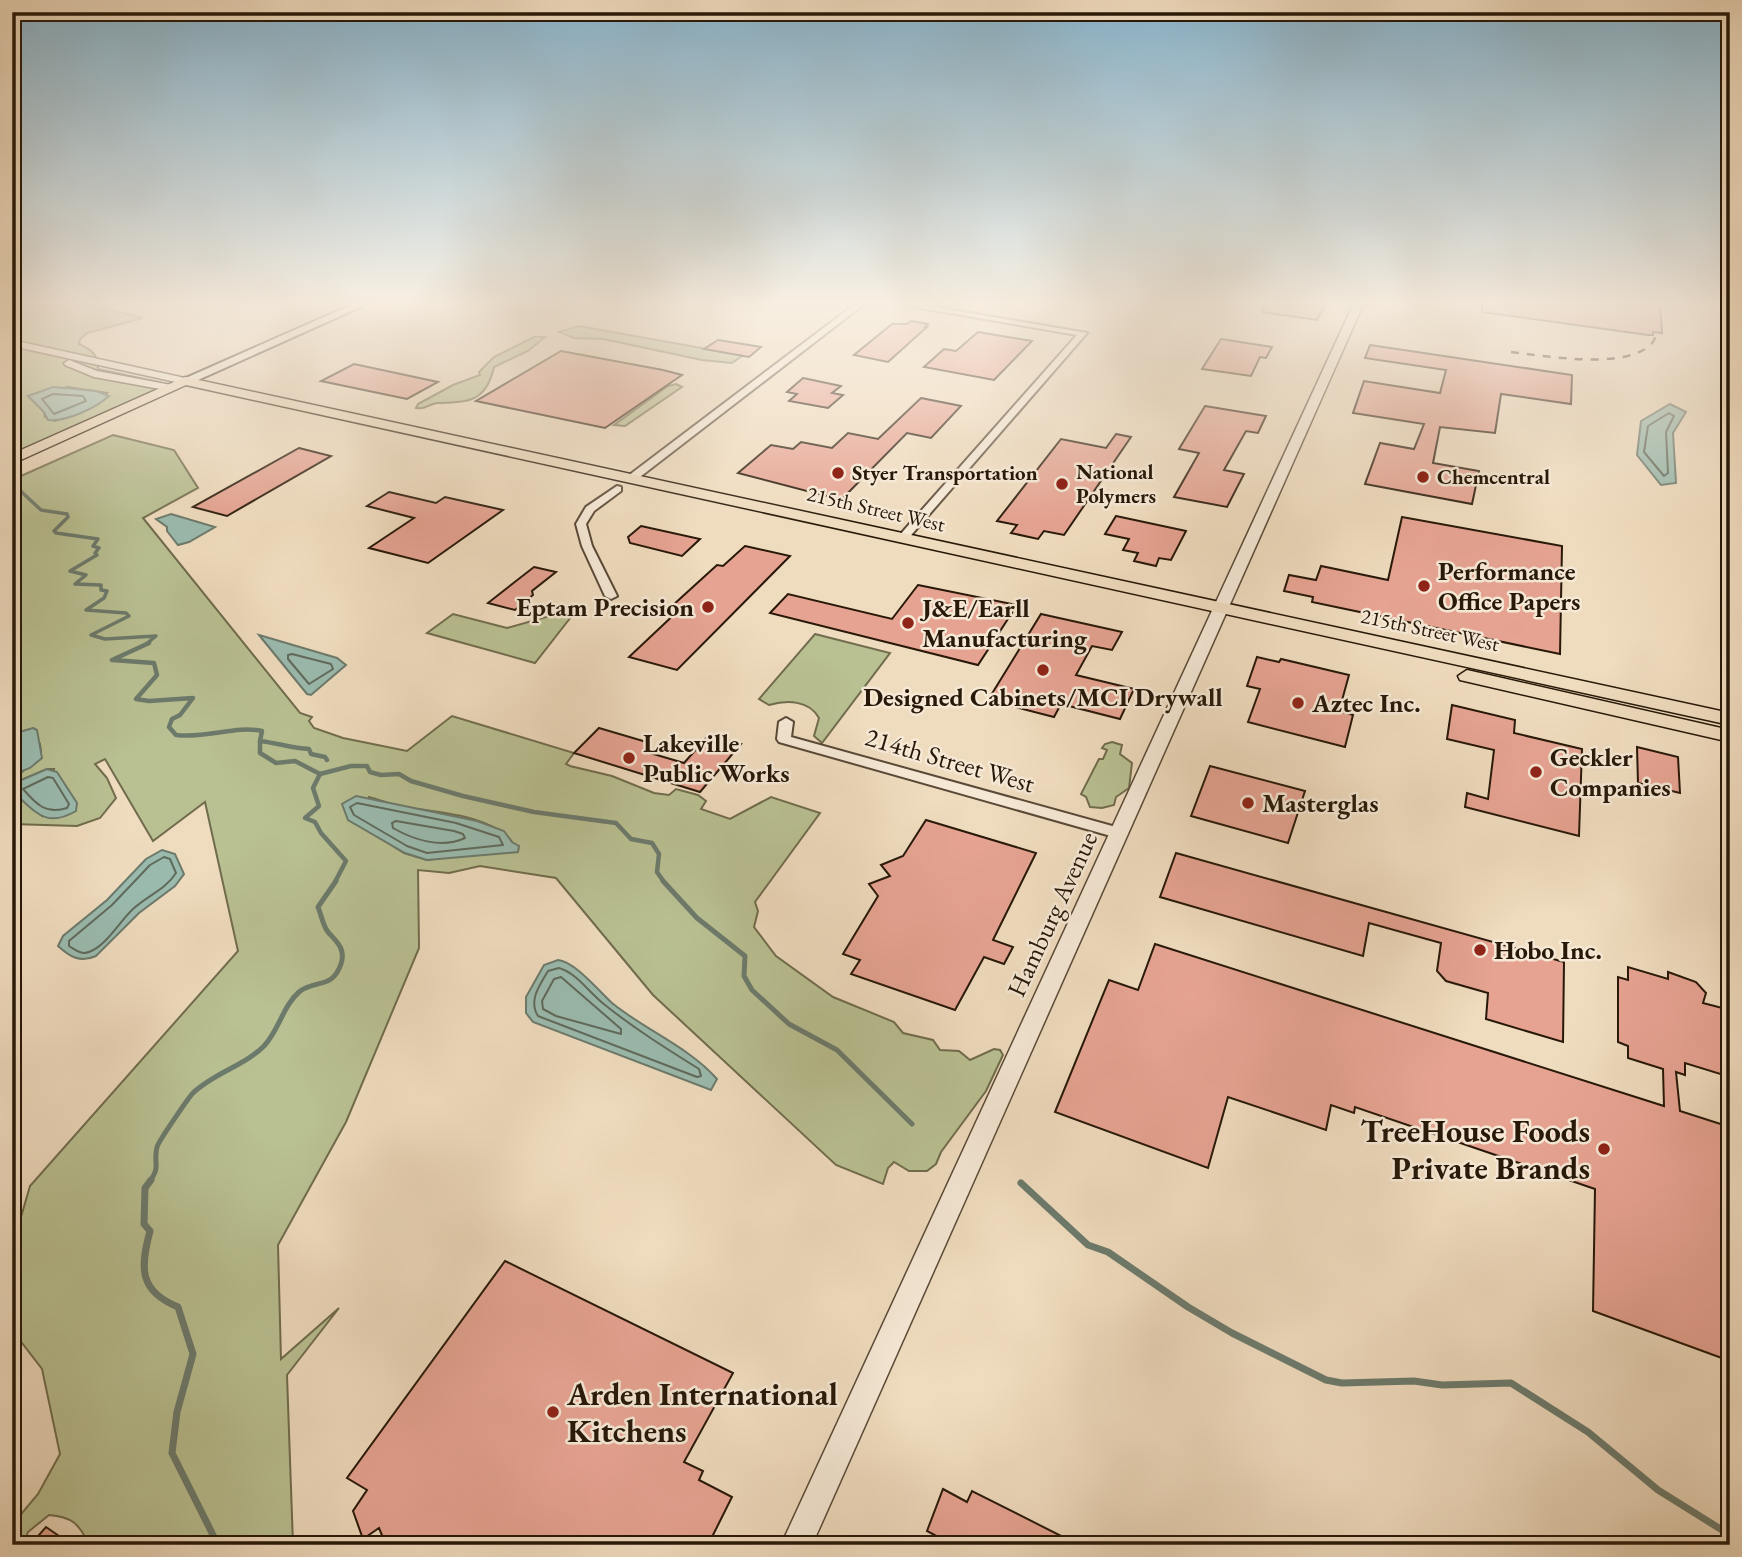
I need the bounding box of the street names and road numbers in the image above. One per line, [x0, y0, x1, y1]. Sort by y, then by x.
street label: 215th Street West [804, 480, 948, 538]
street label: 215th Street West [1358, 602, 1502, 657]
street label: 214th Street West [861, 720, 1039, 800]
street label: Hamburg Avenue [999, 826, 1105, 1002]

